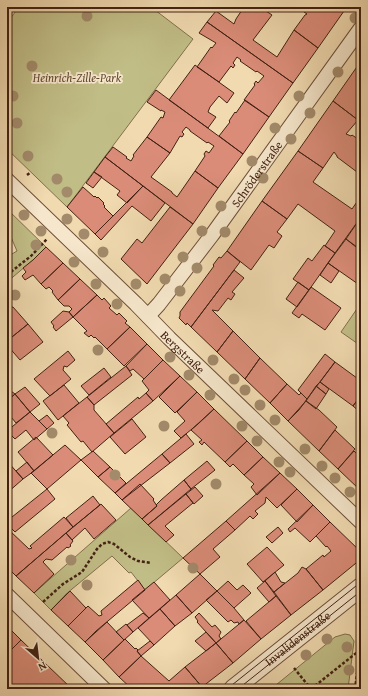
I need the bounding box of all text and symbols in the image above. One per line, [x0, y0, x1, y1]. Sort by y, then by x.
park label: Heinrich-Zille-Park [32, 69, 122, 86]
street label: Schröderstraße [227, 137, 286, 210]
street label: Bergstraße [157, 326, 209, 377]
street label: Invalidenstraße [261, 606, 334, 669]
north arrow [18, 638, 58, 678]
text: N [35, 658, 50, 676]

